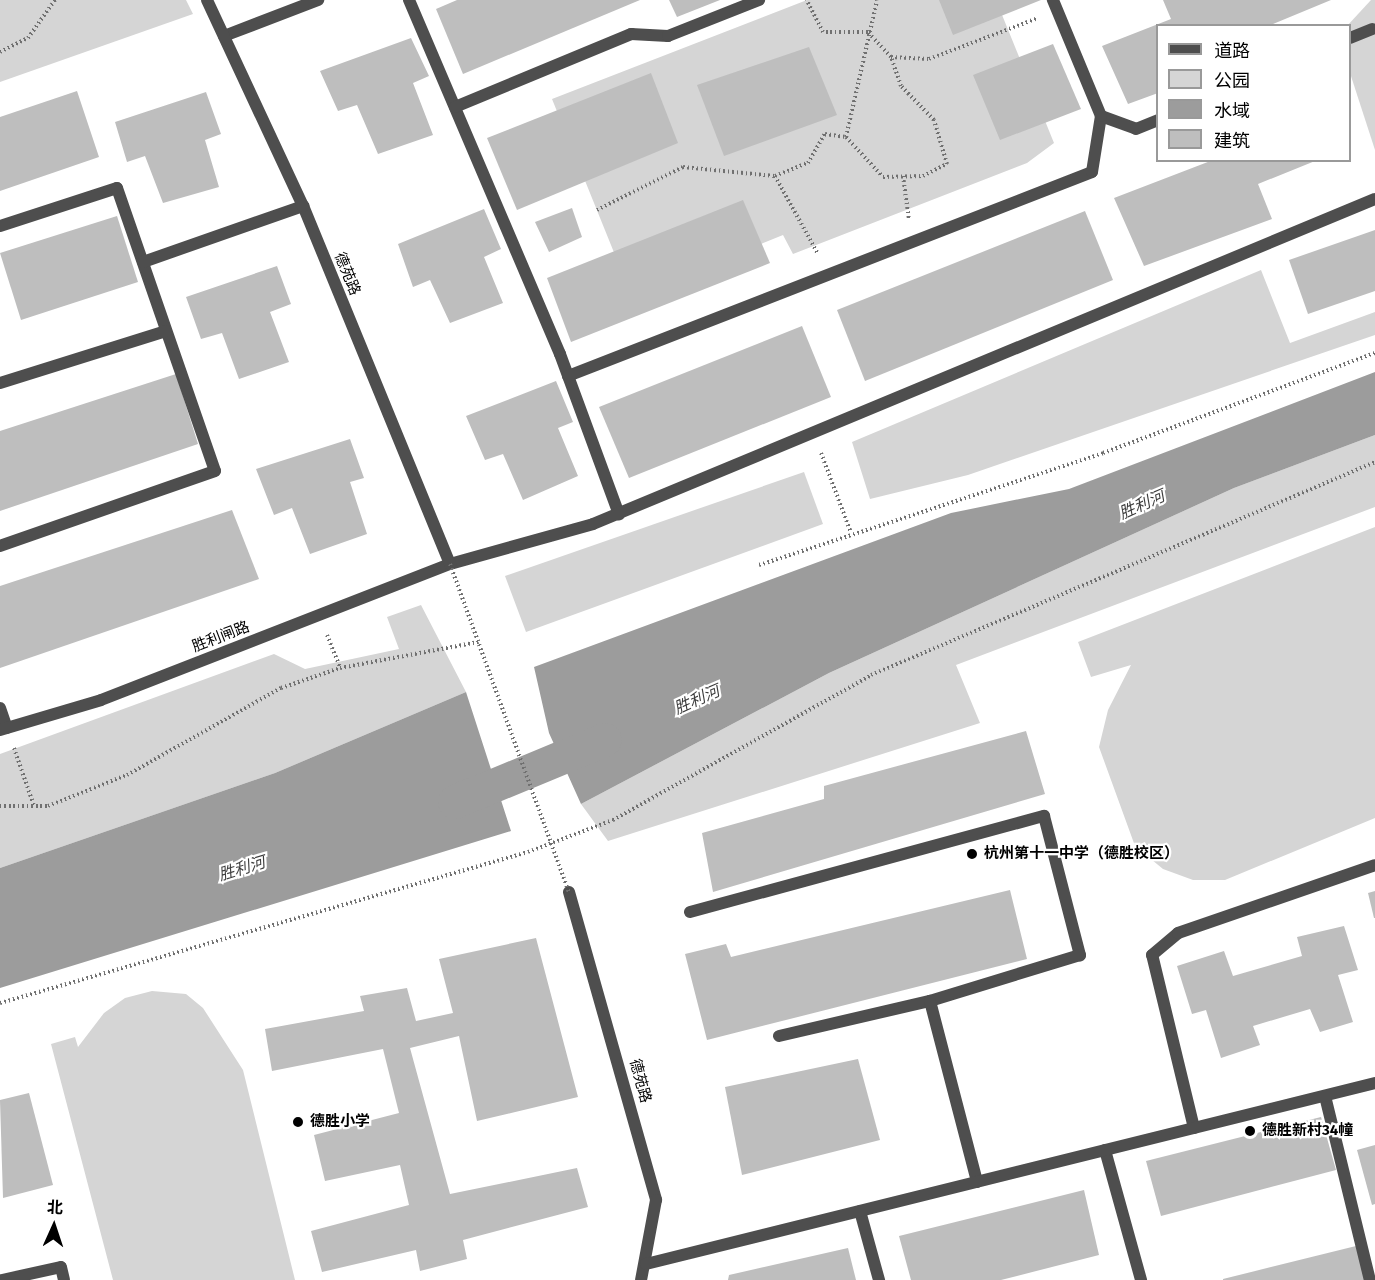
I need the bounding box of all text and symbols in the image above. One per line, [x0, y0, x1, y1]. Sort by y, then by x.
legend [1156, 24, 1351, 162]
text: 道路 [1214, 40, 1250, 62]
text: 公园 [1214, 70, 1250, 92]
text: 水域 [1214, 100, 1250, 122]
text: 建筑 [1214, 130, 1250, 152]
street label: 德苑路 [330, 250, 364, 298]
water label: 胜利河 [1116, 486, 1168, 524]
street label: 胜利闸路 [190, 618, 252, 656]
water label: 胜利河 [671, 681, 723, 719]
place label: 杭州第十一中学（德胜校区） [984, 845, 1179, 863]
marker: 杭州第十一中学（德胜校区） [965, 847, 979, 861]
water label: 胜利河 [216, 853, 268, 885]
street label: 德苑路 [625, 1057, 655, 1105]
place label: 德胜小学 [310, 1113, 370, 1131]
marker: 德胜小学 [291, 1115, 305, 1129]
place label: 德胜新村34幢 [1262, 1122, 1353, 1140]
marker: 德胜新村34幢 [1243, 1124, 1257, 1138]
north arrow [24, 1196, 84, 1256]
text: 北 [46, 1198, 63, 1217]

